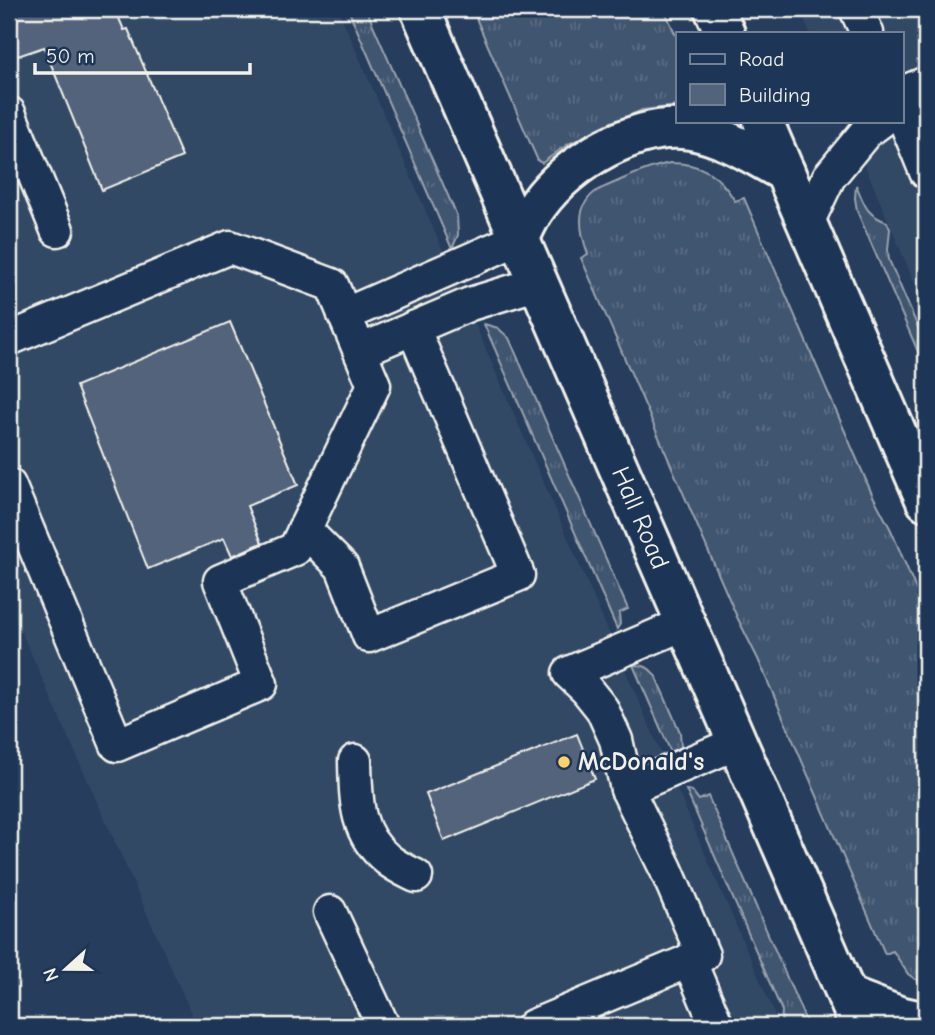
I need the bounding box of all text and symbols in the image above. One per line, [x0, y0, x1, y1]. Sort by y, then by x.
scale bar [35, 32, 250, 76]
legend [676, 32, 904, 122]
text: 50 m [46, 44, 95, 68]
text: Road [739, 47, 784, 71]
text: Building [739, 83, 811, 107]
street label: Hall Road [605, 462, 675, 574]
place label: McDonald's [578, 747, 704, 777]
marker: McDonald's [556, 754, 572, 770]
north arrow [32, 934, 102, 1004]
text: N [39, 965, 64, 984]

